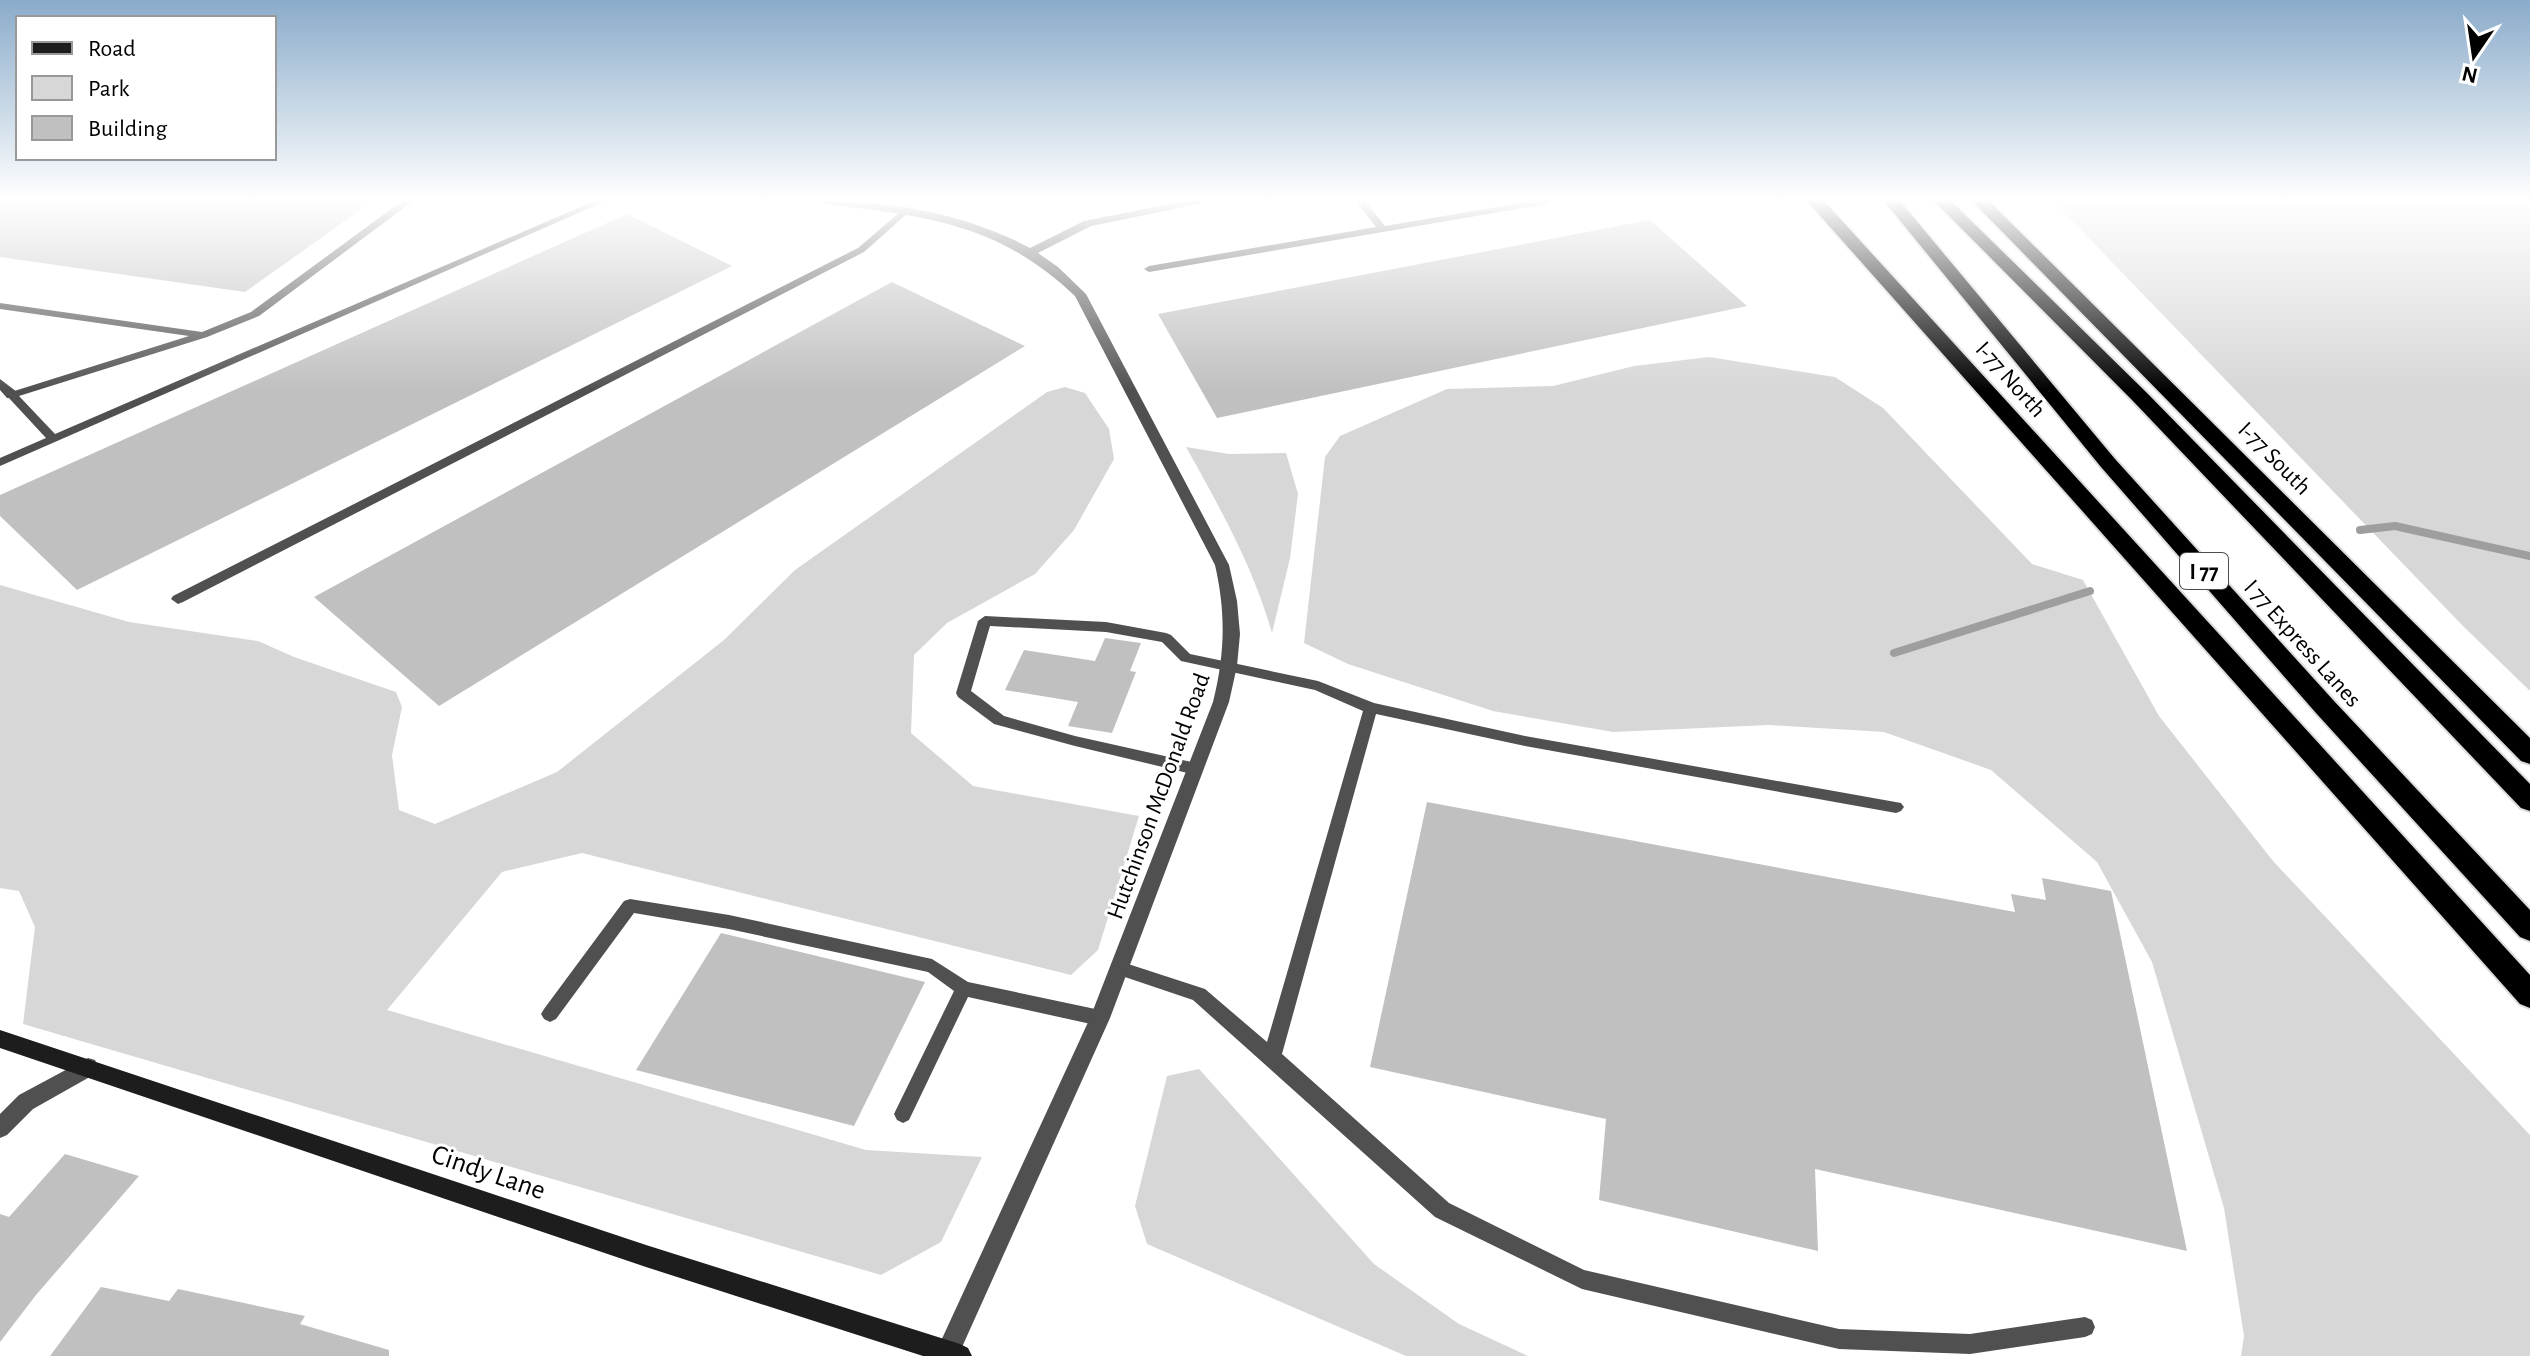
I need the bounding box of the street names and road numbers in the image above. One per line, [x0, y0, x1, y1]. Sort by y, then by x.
street label: I-77 North [1970, 337, 2050, 422]
street label: I-77 South [2233, 418, 2315, 500]
road number: I 77 [2180, 553, 2228, 589]
street label: I 77 Express Lanes [2239, 575, 2365, 712]
street label: Hutchinson McDonald Road [1103, 670, 1215, 923]
street label: Cindy Lane [428, 1140, 549, 1205]

